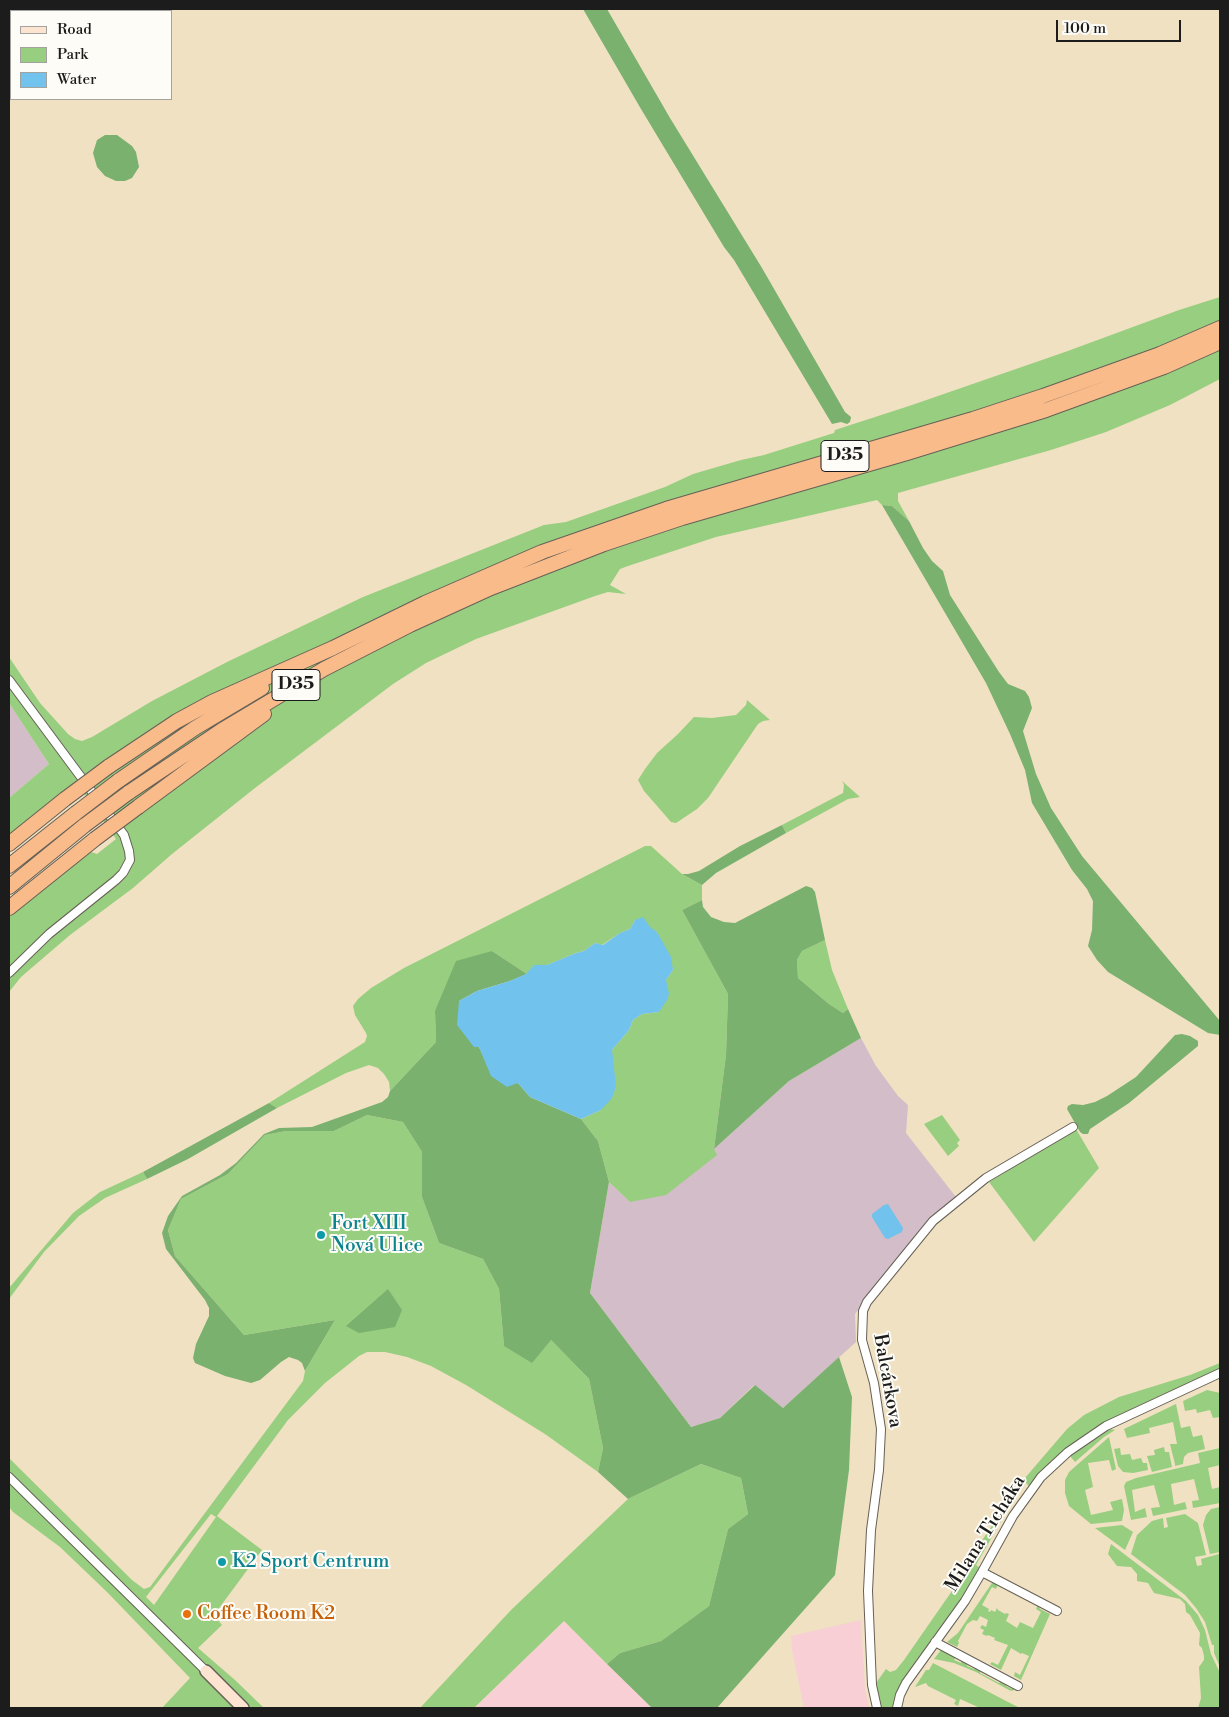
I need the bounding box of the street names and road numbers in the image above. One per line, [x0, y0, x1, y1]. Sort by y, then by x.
road number: D35 [821, 441, 869, 472]
road number: D35 [272, 670, 320, 700]
street label: Balcárkova [868, 1332, 906, 1430]
street label: Milana Ticháka [941, 1471, 1031, 1597]

